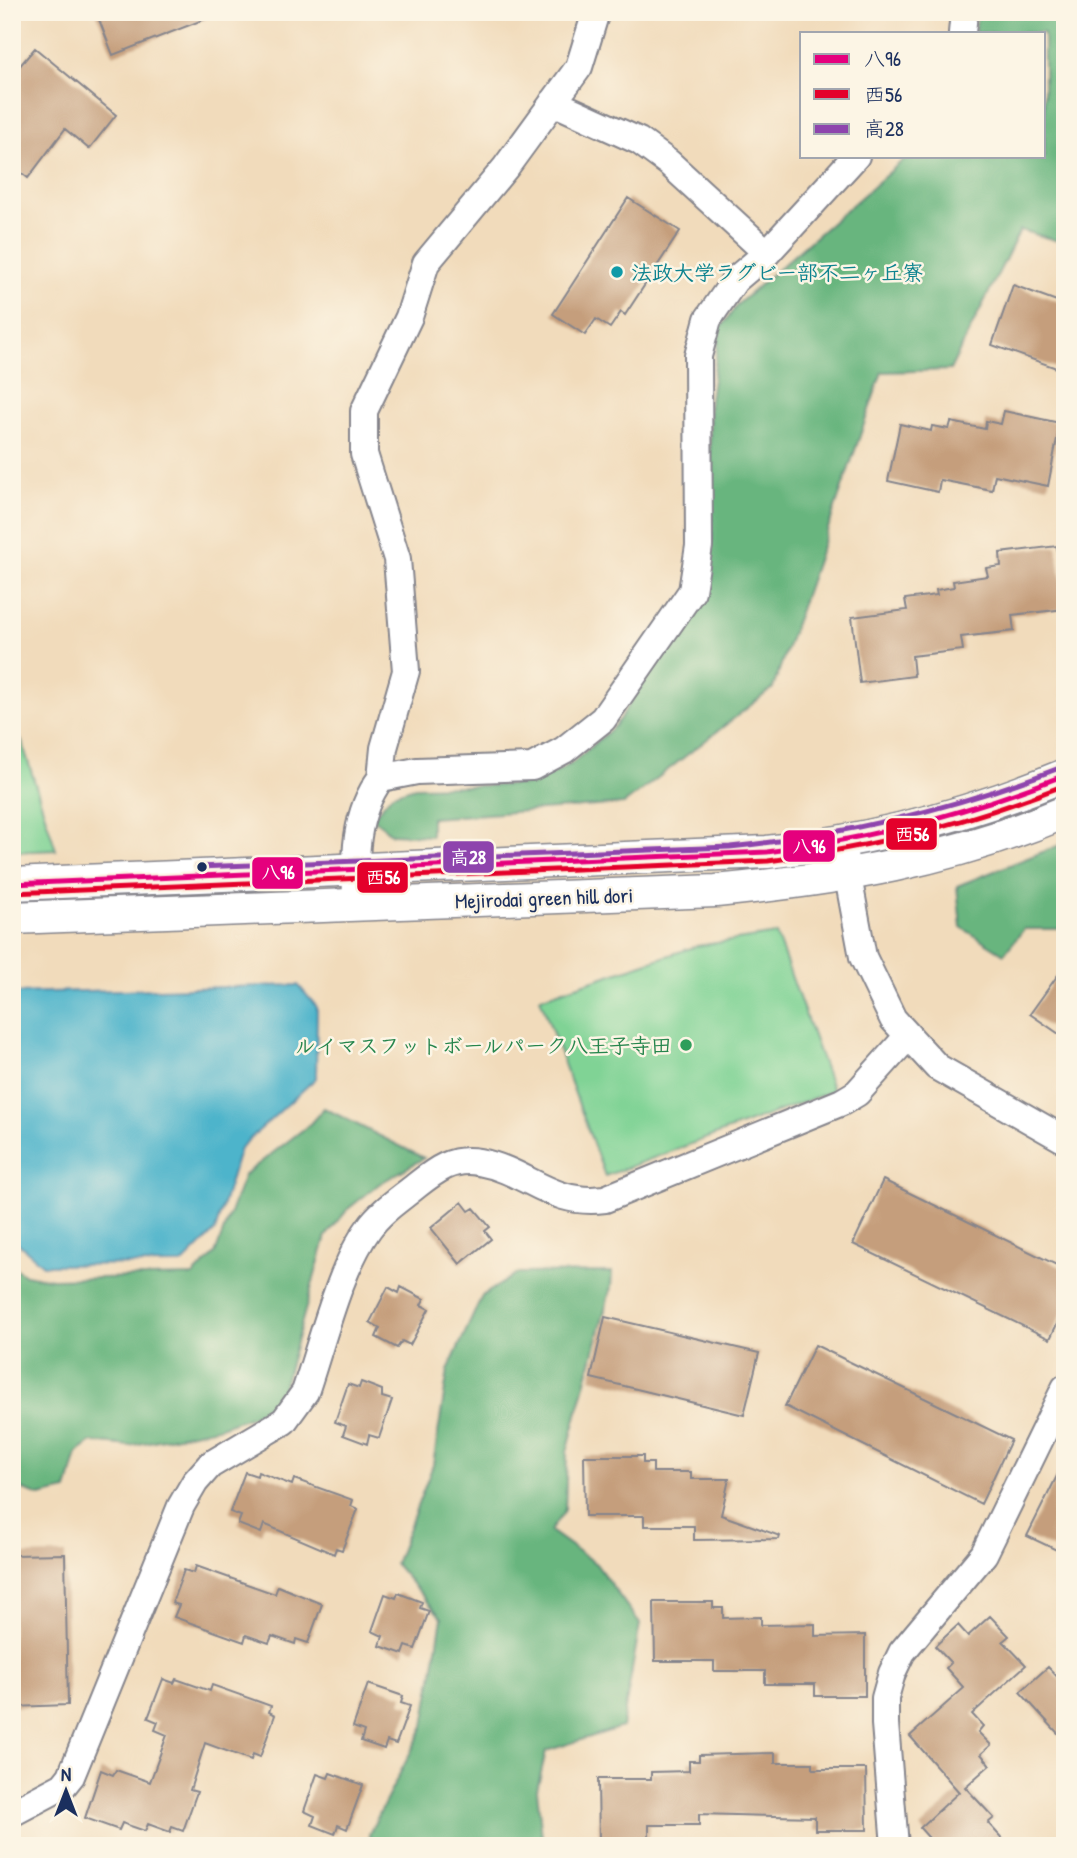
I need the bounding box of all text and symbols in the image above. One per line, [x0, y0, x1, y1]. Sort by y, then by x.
legend [800, 32, 1046, 158]
text: 八96 [864, 44, 901, 73]
text: 西56 [864, 80, 902, 109]
text: 高28 [864, 114, 904, 143]
place label: 法政大学ラグビー部不二ヶ丘寮 [631, 258, 923, 287]
marker: 法政大学ラグビー部不二ヶ丘寮 [609, 264, 625, 280]
line badge: 西56 [885, 817, 938, 851]
text: 西56 [895, 821, 930, 847]
line badge: 八96 [782, 829, 836, 863]
text: 八96 [792, 833, 826, 859]
line badge: 高28 [442, 840, 495, 874]
text: 高28 [450, 844, 486, 870]
line badge: 八96 [251, 856, 304, 890]
text: 八96 [261, 859, 295, 885]
unlabelled marker [195, 860, 209, 874]
line badge: 西56 [356, 861, 409, 894]
text: 西56 [366, 864, 401, 890]
street label: Mejirodai green hill dori [454, 880, 634, 916]
place label: ルイマスフットボールパーク八王子寺田 [295, 1031, 672, 1060]
marker: ルイマスフットボールパーク八王子寺田 [678, 1037, 694, 1053]
north arrow [32, 1756, 102, 1826]
text: N [61, 1761, 71, 1787]

